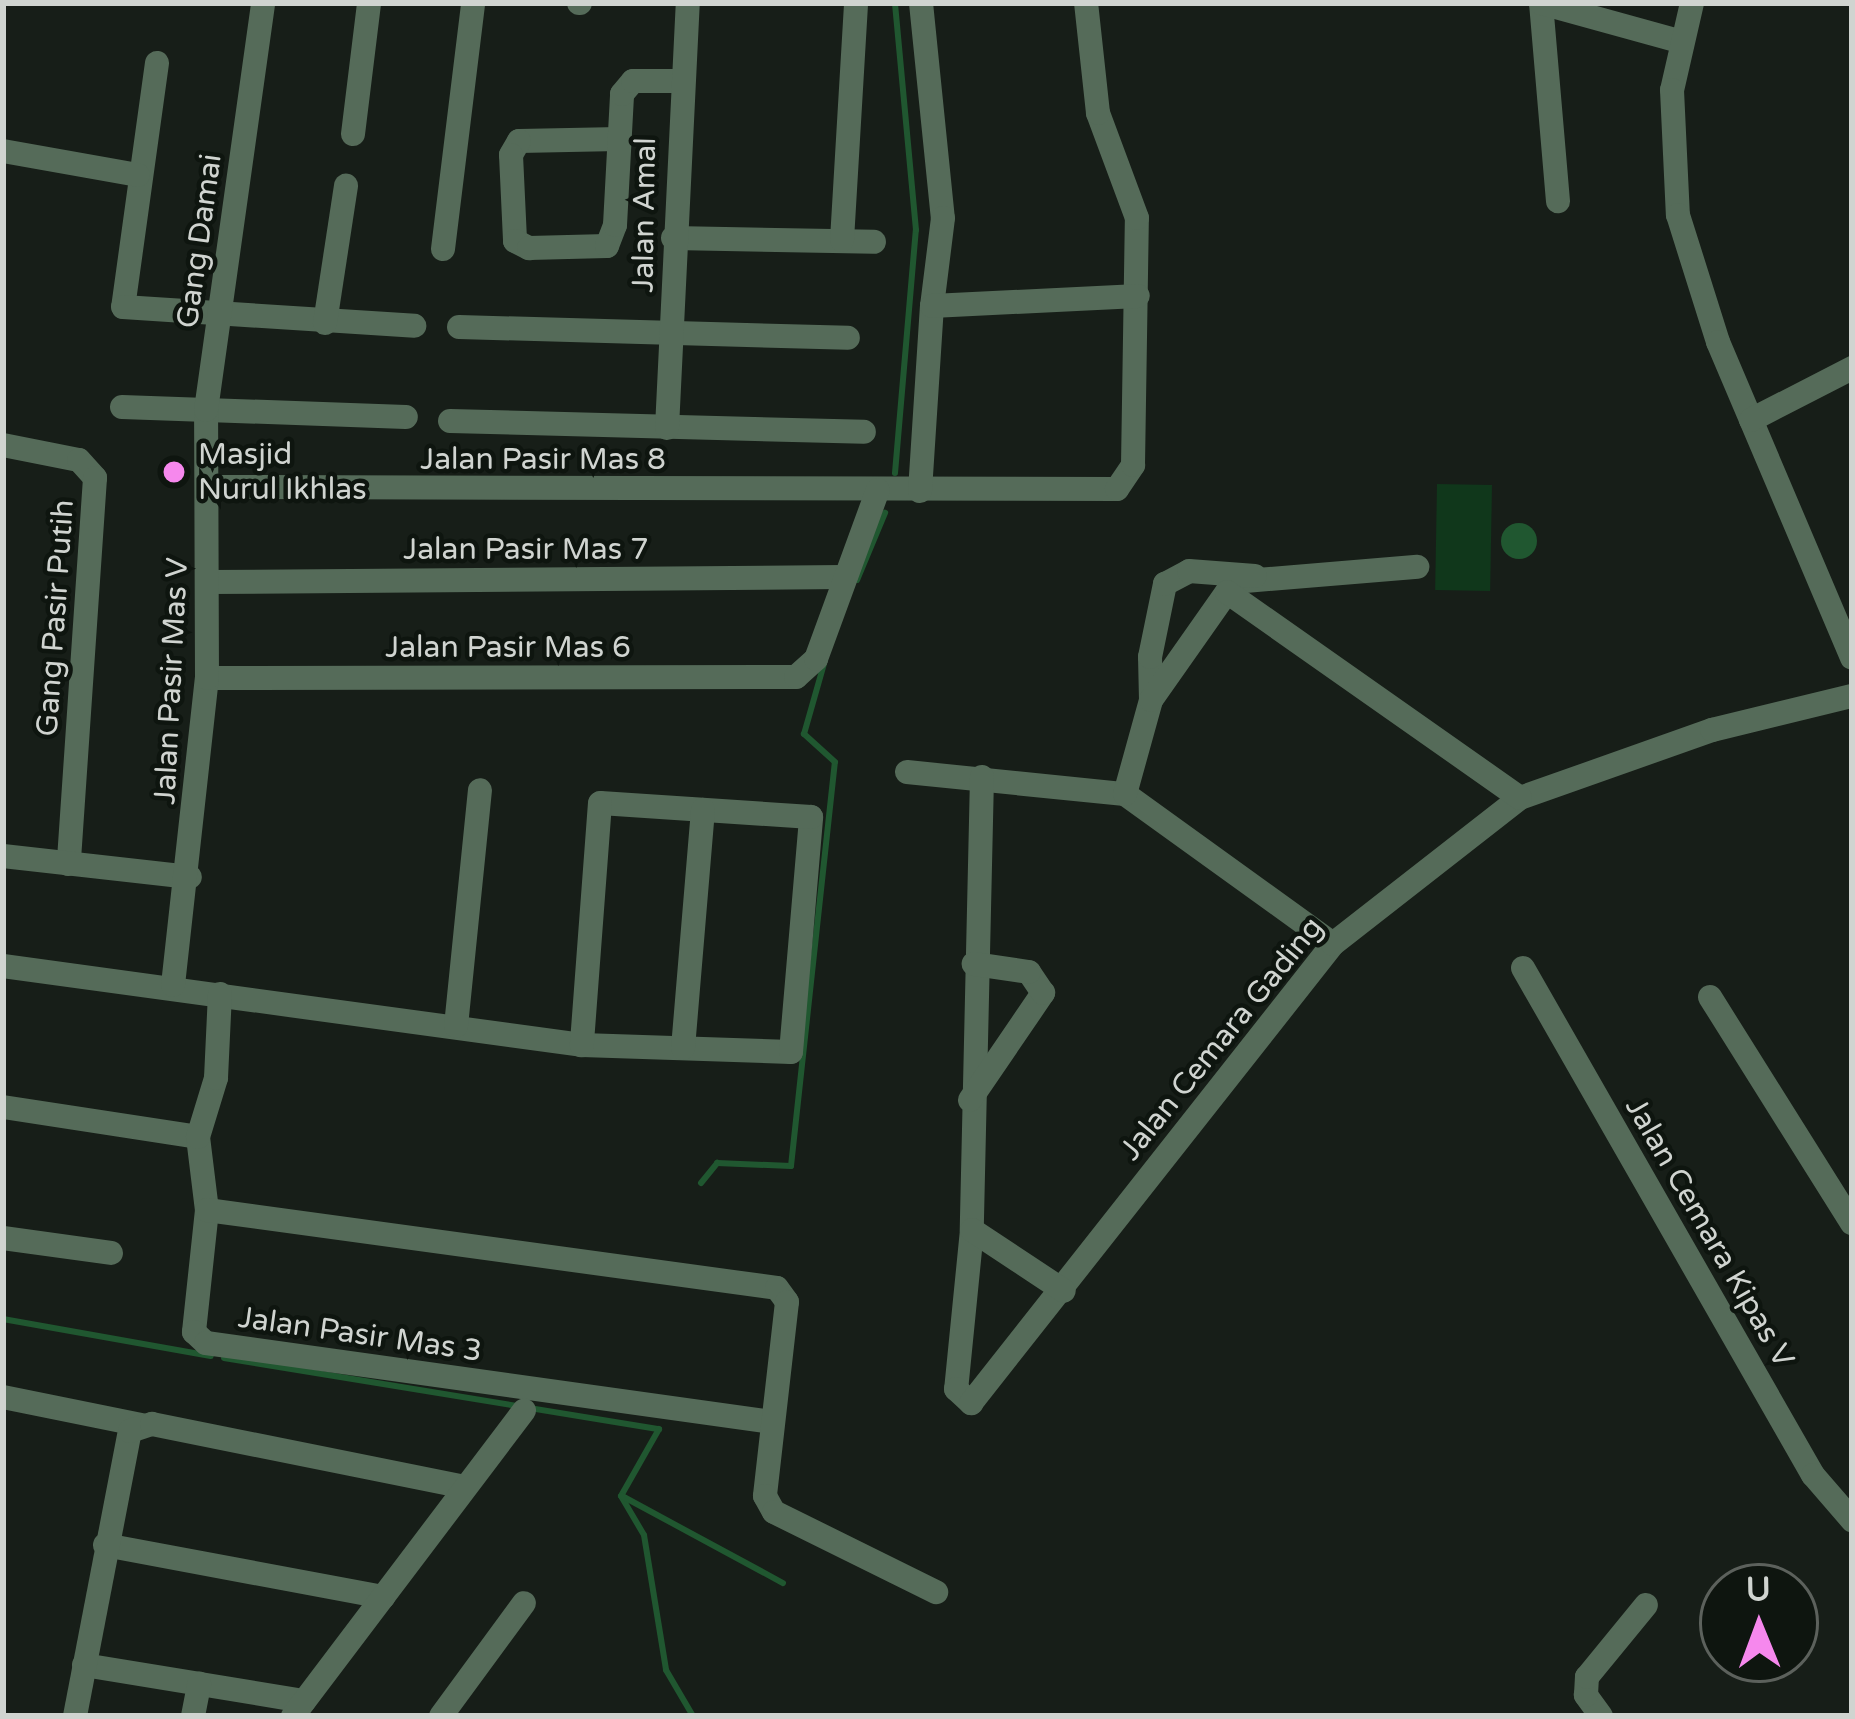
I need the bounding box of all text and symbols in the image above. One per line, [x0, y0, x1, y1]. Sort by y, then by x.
street label: Jalan Amal [626, 137, 664, 293]
street label: Gang Damai [170, 152, 230, 330]
place label: Masjid Nurul Ikhlas [198, 437, 367, 508]
street label: Jalan Pasir Mas 8 [420, 442, 666, 478]
marker: Masjid Nurul Ikhlas [161, 459, 187, 485]
street label: Gang Pasir Putih [30, 498, 82, 738]
street label: Jalan Pasir Mas 7 [403, 532, 649, 568]
street label: Jalan Pasir Mas V [148, 556, 196, 806]
street label: Jalan Pasir Mas 6 [385, 630, 631, 666]
street label: Jalan Cemara Gading [1113, 910, 1331, 1168]
street label: Jalan Cemara Kipas V [1617, 1092, 1801, 1374]
street label: Jalan Pasir Mas 3 [236, 1300, 484, 1370]
north arrow [1699, 1563, 1819, 1683]
text: U [1746, 1570, 1771, 1609]

